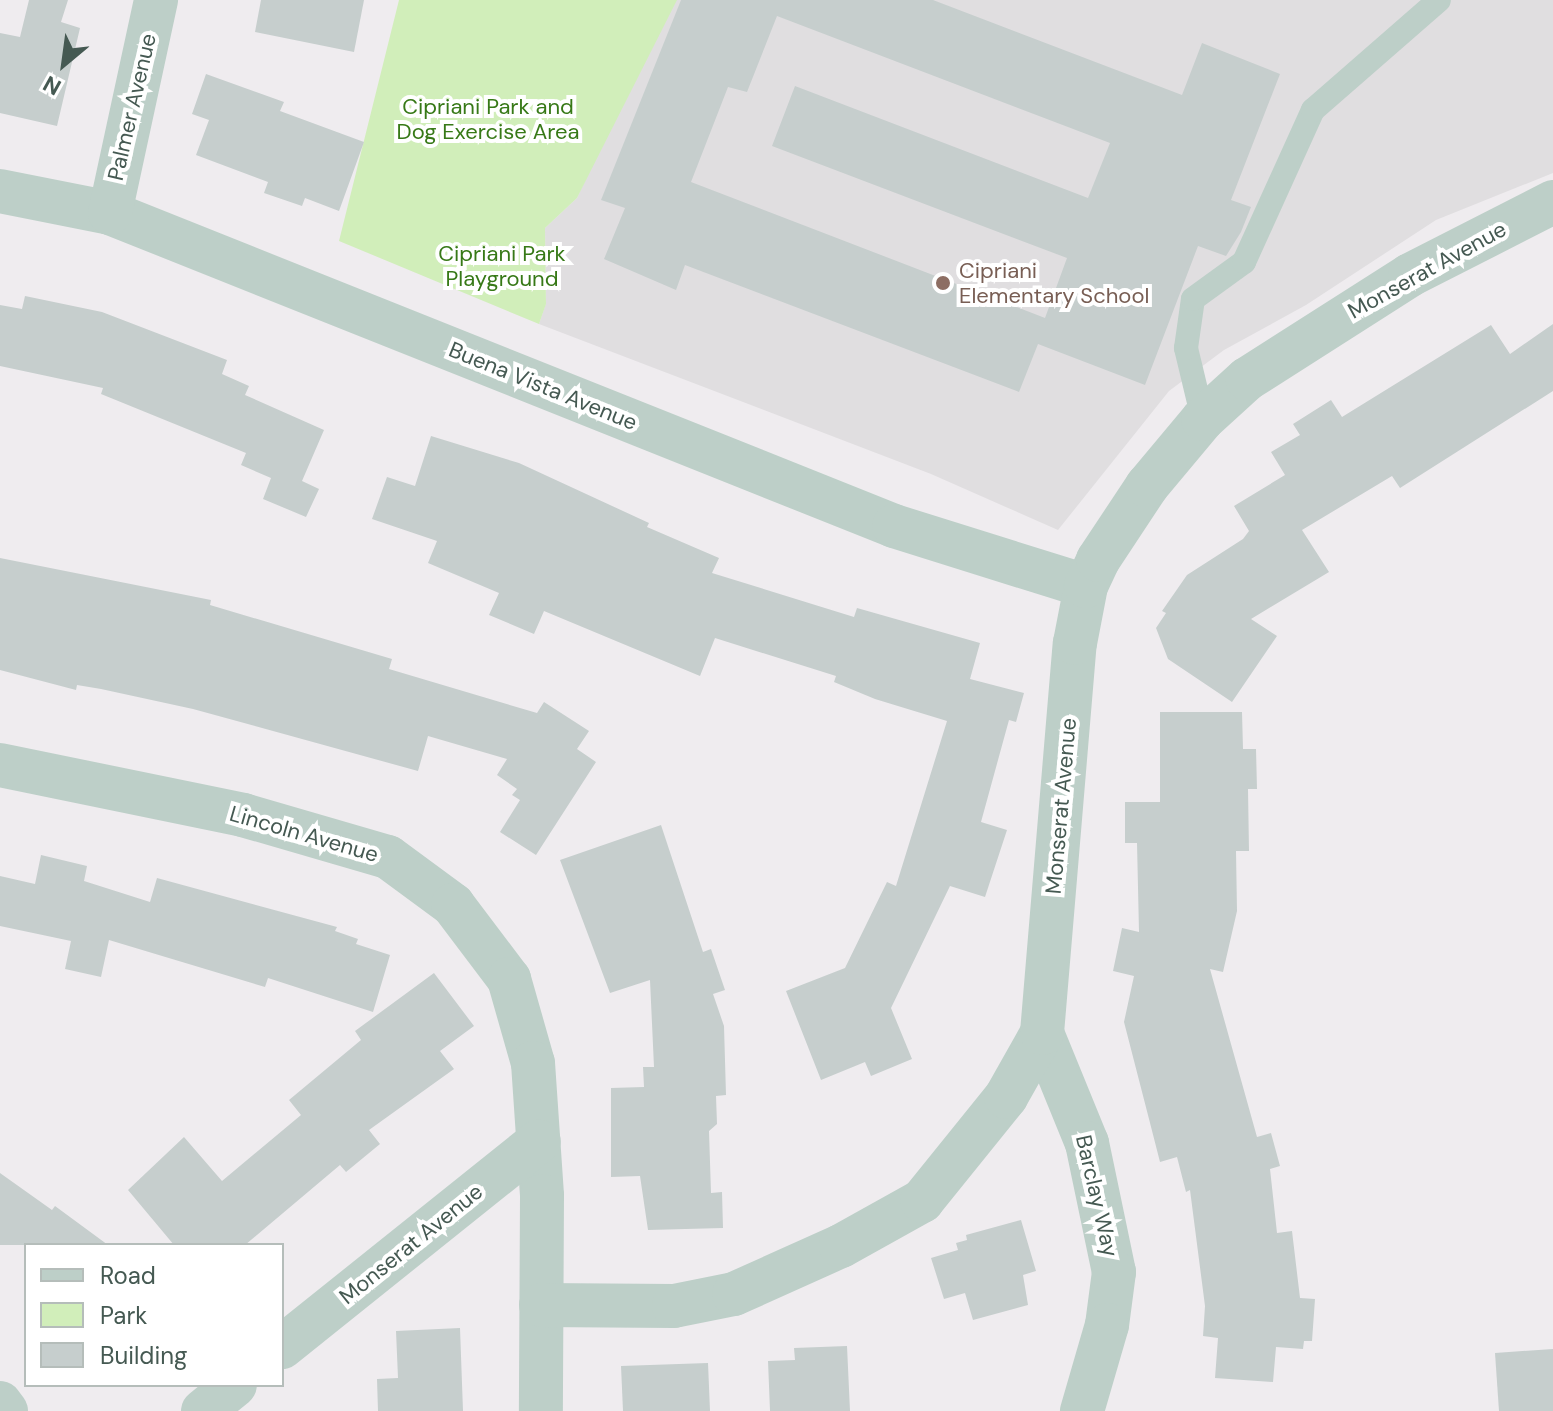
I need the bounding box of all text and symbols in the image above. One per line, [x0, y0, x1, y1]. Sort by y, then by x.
north arrow [24, 24, 104, 104]
street label: Palmer Avenue [102, 31, 162, 183]
text: N [38, 69, 66, 102]
park label: Cipriani Park and Dog Exercise Area [397, 93, 579, 144]
street label: Monserat Avenue [1343, 216, 1511, 324]
park label: Cipriani Park Playground [438, 240, 566, 292]
place label: Cipriani Elementary School [959, 257, 1149, 308]
marker: Cipriani Elementary School [934, 274, 952, 292]
street label: Buena Vista Avenue [445, 336, 641, 436]
street label: Monserat Avenue [1040, 717, 1082, 895]
street label: Lincoln Avenue [227, 800, 381, 868]
street label: Barclay Way [1070, 1132, 1124, 1260]
street label: Monserat Avenue [334, 1178, 488, 1310]
legend [24, 1243, 284, 1387]
text: Road [100, 1260, 156, 1291]
text: Park [100, 1300, 147, 1331]
text: Building [100, 1340, 187, 1371]

